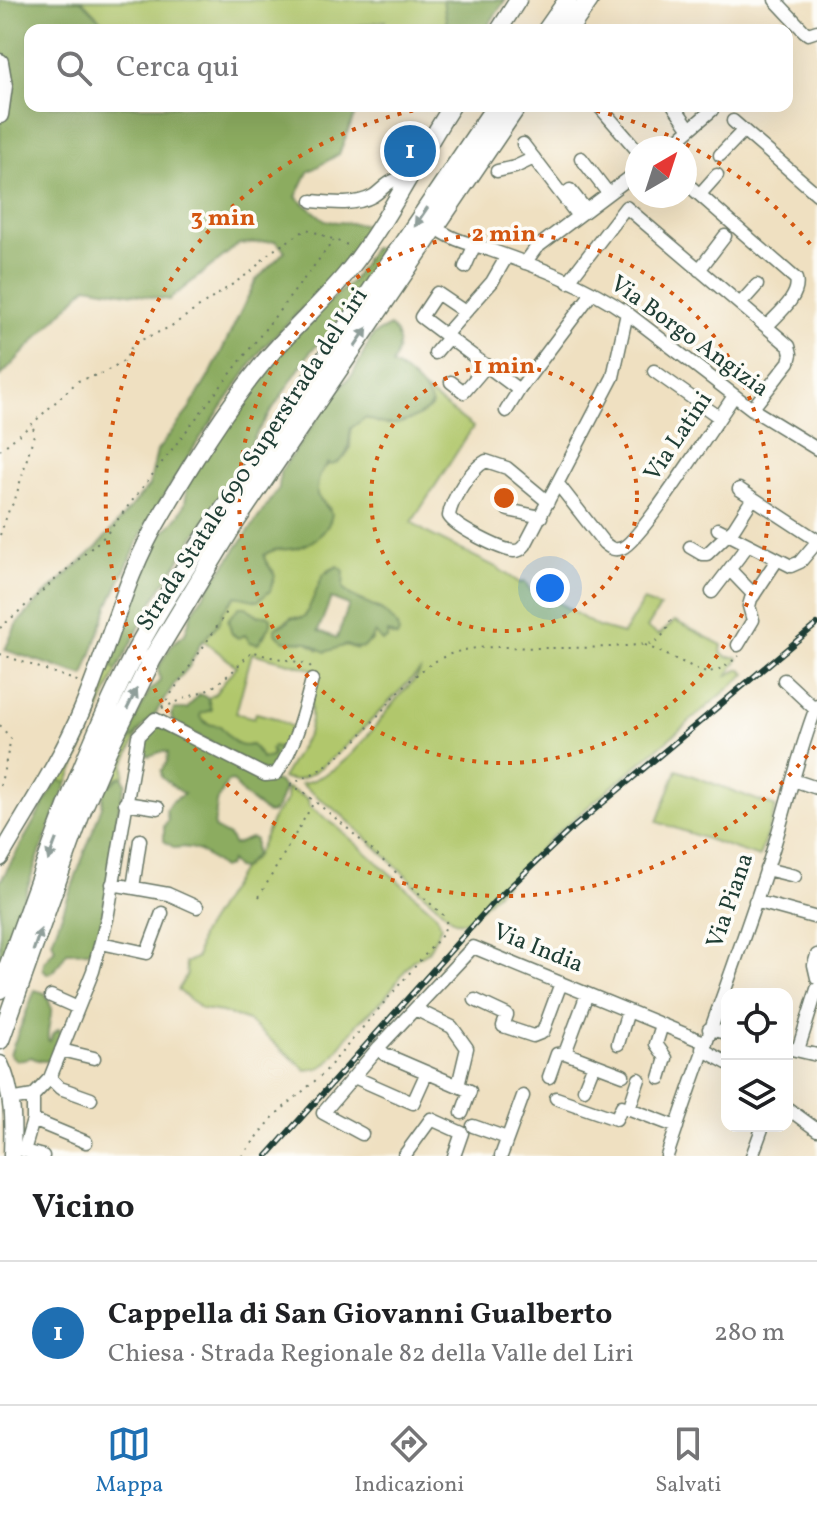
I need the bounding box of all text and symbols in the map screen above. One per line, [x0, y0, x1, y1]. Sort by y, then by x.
search box [24, 24, 793, 112]
icon: search [52, 46, 96, 90]
text: Cerca qui [116, 47, 239, 89]
pin: 1 [384, 121, 436, 181]
north arrow [625, 136, 697, 208]
text: 3 min [191, 202, 255, 236]
one-way arrow [414, 206, 429, 228]
text: 2 min [472, 218, 537, 252]
street label: Via Borgo Angizia [603, 268, 775, 406]
street label: Strada Statale 690 Superstrada del Liri [129, 282, 377, 638]
one-way arrow [353, 327, 368, 348]
text: 1 min [473, 350, 535, 384]
street label: Via Latini [637, 385, 721, 489]
centre of rings [490, 484, 518, 512]
your location [530, 568, 570, 608]
one-way arrow [125, 687, 139, 710]
one-way arrow [45, 838, 57, 862]
street label: Via Piana [699, 849, 763, 953]
street label: Via India [488, 915, 588, 983]
one-way arrow [31, 928, 43, 952]
map controls [721, 988, 793, 1132]
button: locate [721, 988, 793, 1060]
button: layers [721, 1060, 793, 1132]
text: Vicino [32, 1185, 135, 1232]
text: Cappella di San Giovanni Gualberto [108, 1294, 612, 1336]
text: 1 [53, 1315, 63, 1351]
text: 280 m [714, 1315, 785, 1351]
text: Chiesa · Strada Regionale 82 della Valle del Liri [108, 1336, 634, 1372]
tab: Mappa [96, 1422, 163, 1501]
tab: Indicazioni [354, 1422, 464, 1501]
tab: Salvati [655, 1422, 721, 1501]

